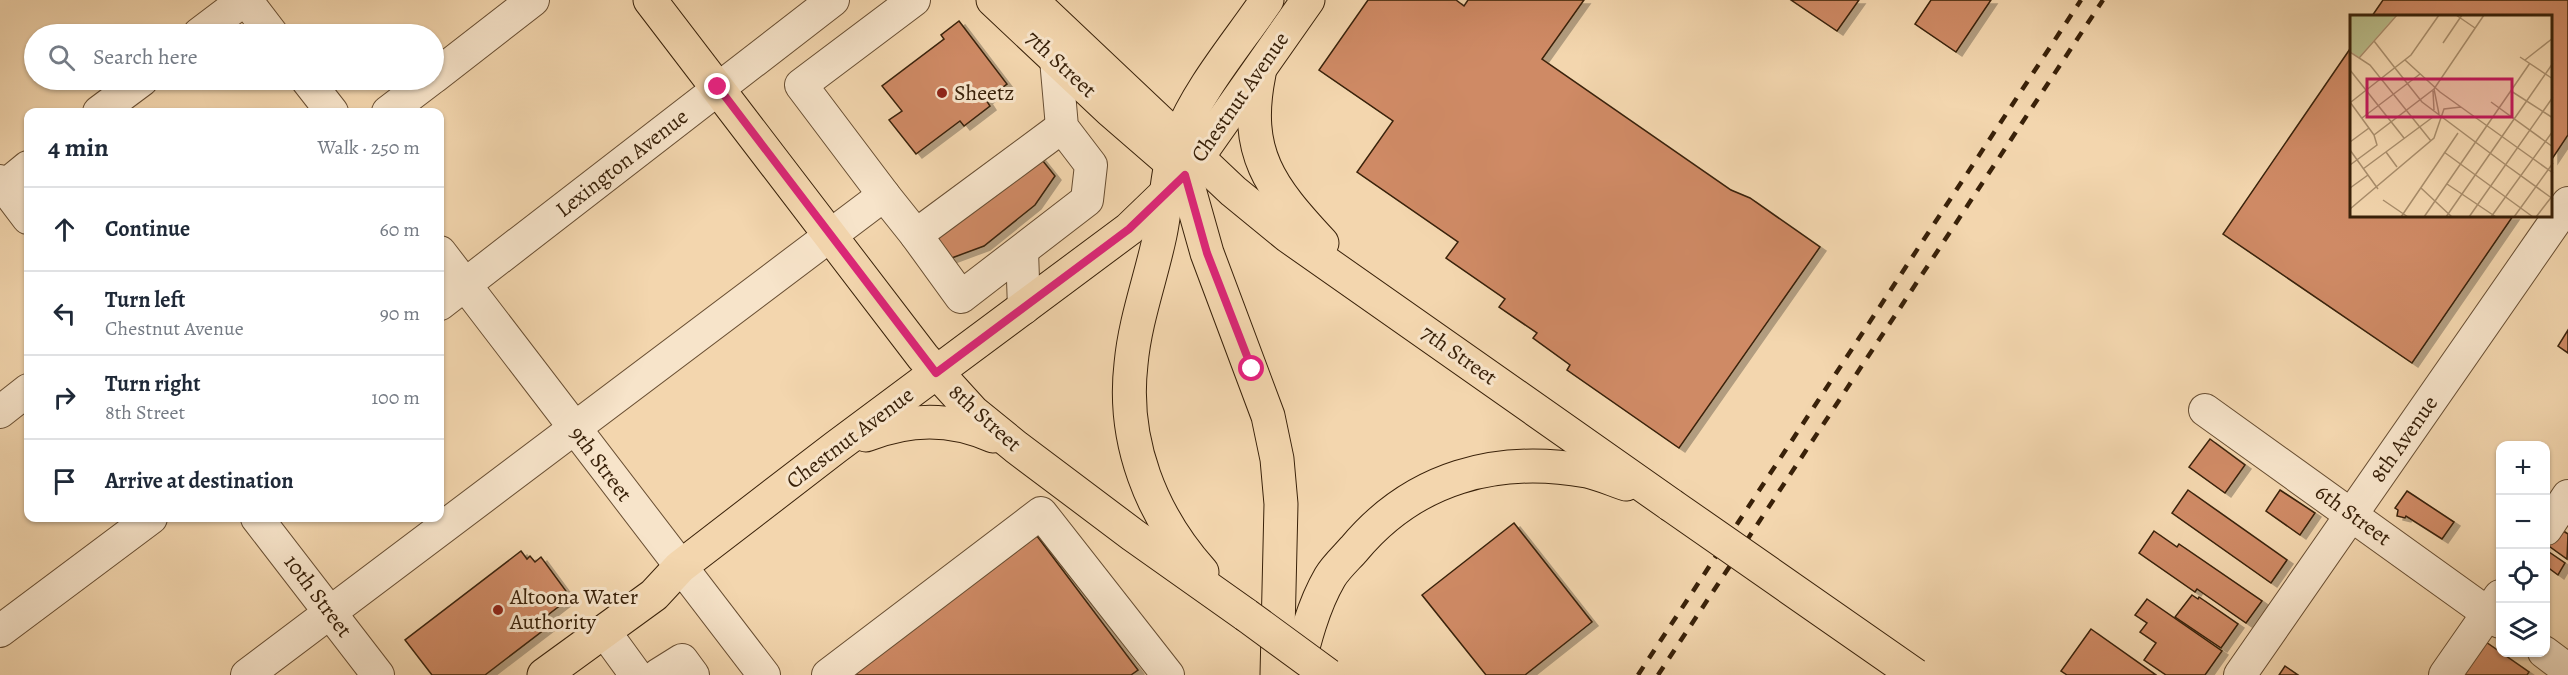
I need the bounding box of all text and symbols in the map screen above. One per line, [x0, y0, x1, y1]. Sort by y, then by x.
inset map [2350, 15, 2553, 218]
street label: 7th Street [1019, 23, 1103, 105]
search box [24, 24, 444, 90]
street label: Chestnut Avenue [1184, 26, 1296, 168]
icon: search [45, 41, 78, 74]
text: Search here [93, 42, 198, 72]
route end [704, 73, 730, 99]
place label: Sheetz [954, 78, 1014, 108]
marker: Sheetz [935, 86, 949, 100]
street label: Lexington Avenue [550, 102, 694, 224]
text: 4 min [48, 130, 109, 165]
text: Walk · 250 m [318, 134, 420, 161]
icon: ahead [48, 213, 81, 246]
text: Continue [105, 214, 190, 244]
text: 60 m [380, 216, 420, 243]
text: Turn left [105, 285, 185, 315]
icon: left [48, 297, 81, 330]
text: 90 m [380, 300, 420, 327]
text: Chestnut Avenue [105, 315, 244, 342]
street label: 7th Street [1415, 318, 1503, 392]
route start [1238, 355, 1264, 381]
text: Turn right [105, 369, 201, 399]
street label: 8th Street [942, 377, 1028, 459]
street label: Chestnut Avenue [780, 380, 920, 496]
icon: right [48, 381, 81, 414]
text: 100 m [371, 384, 420, 411]
street label: 8th Avenue [2363, 390, 2445, 488]
text: 8th Street [105, 399, 185, 426]
street label: 9th Street [563, 420, 639, 508]
map controls [2496, 441, 2550, 657]
button: + [2496, 441, 2550, 495]
icon: arrive [48, 465, 81, 498]
text: Arrive at destination [105, 466, 294, 496]
street label: 6th Street [2309, 477, 2397, 553]
button: − [2496, 495, 2550, 549]
street label: 10th Street [277, 548, 359, 644]
button: locate [2496, 549, 2550, 603]
place label: Altoona Water Authority [509, 582, 638, 637]
marker: Altoona Water Authority [491, 603, 505, 617]
button: layers [2496, 603, 2550, 657]

